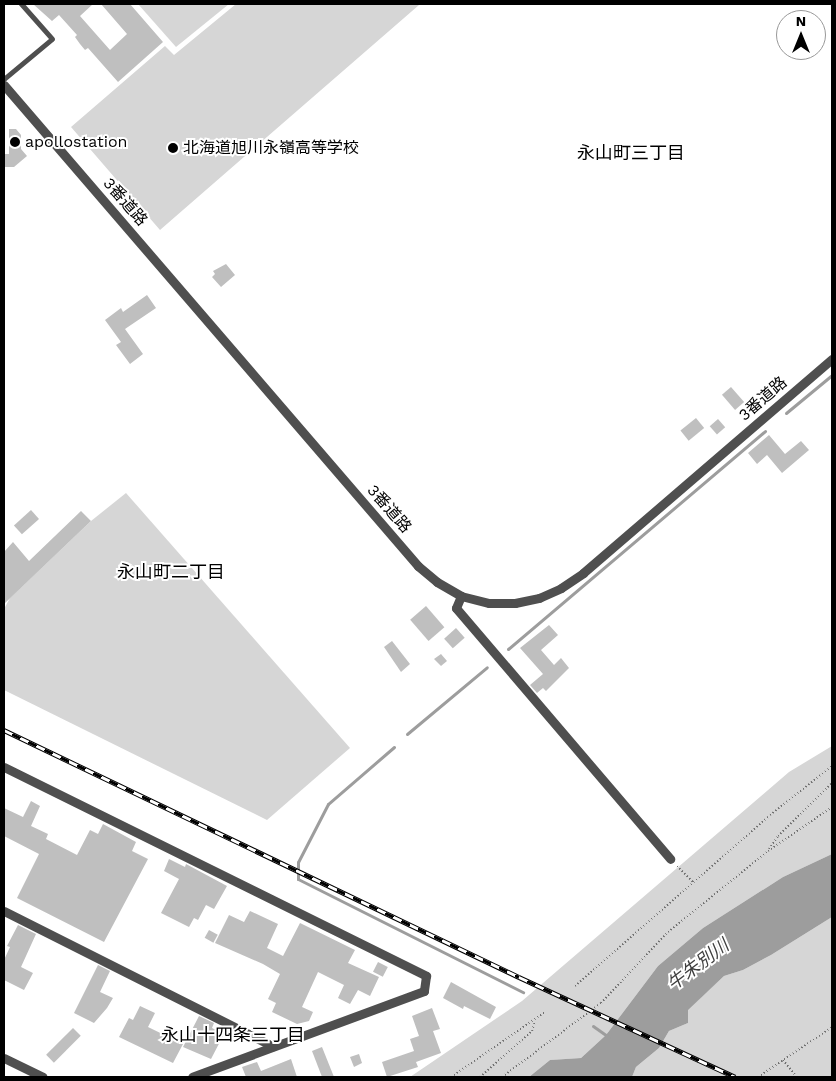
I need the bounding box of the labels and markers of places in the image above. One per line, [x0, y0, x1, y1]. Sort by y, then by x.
place label: apollostation [25, 132, 127, 152]
marker: apollostation [9, 136, 21, 148]
place label: 北海道旭川永嶺高等学校 [183, 138, 359, 158]
marker: 北海道旭川永嶺高等学校 [167, 142, 179, 154]

